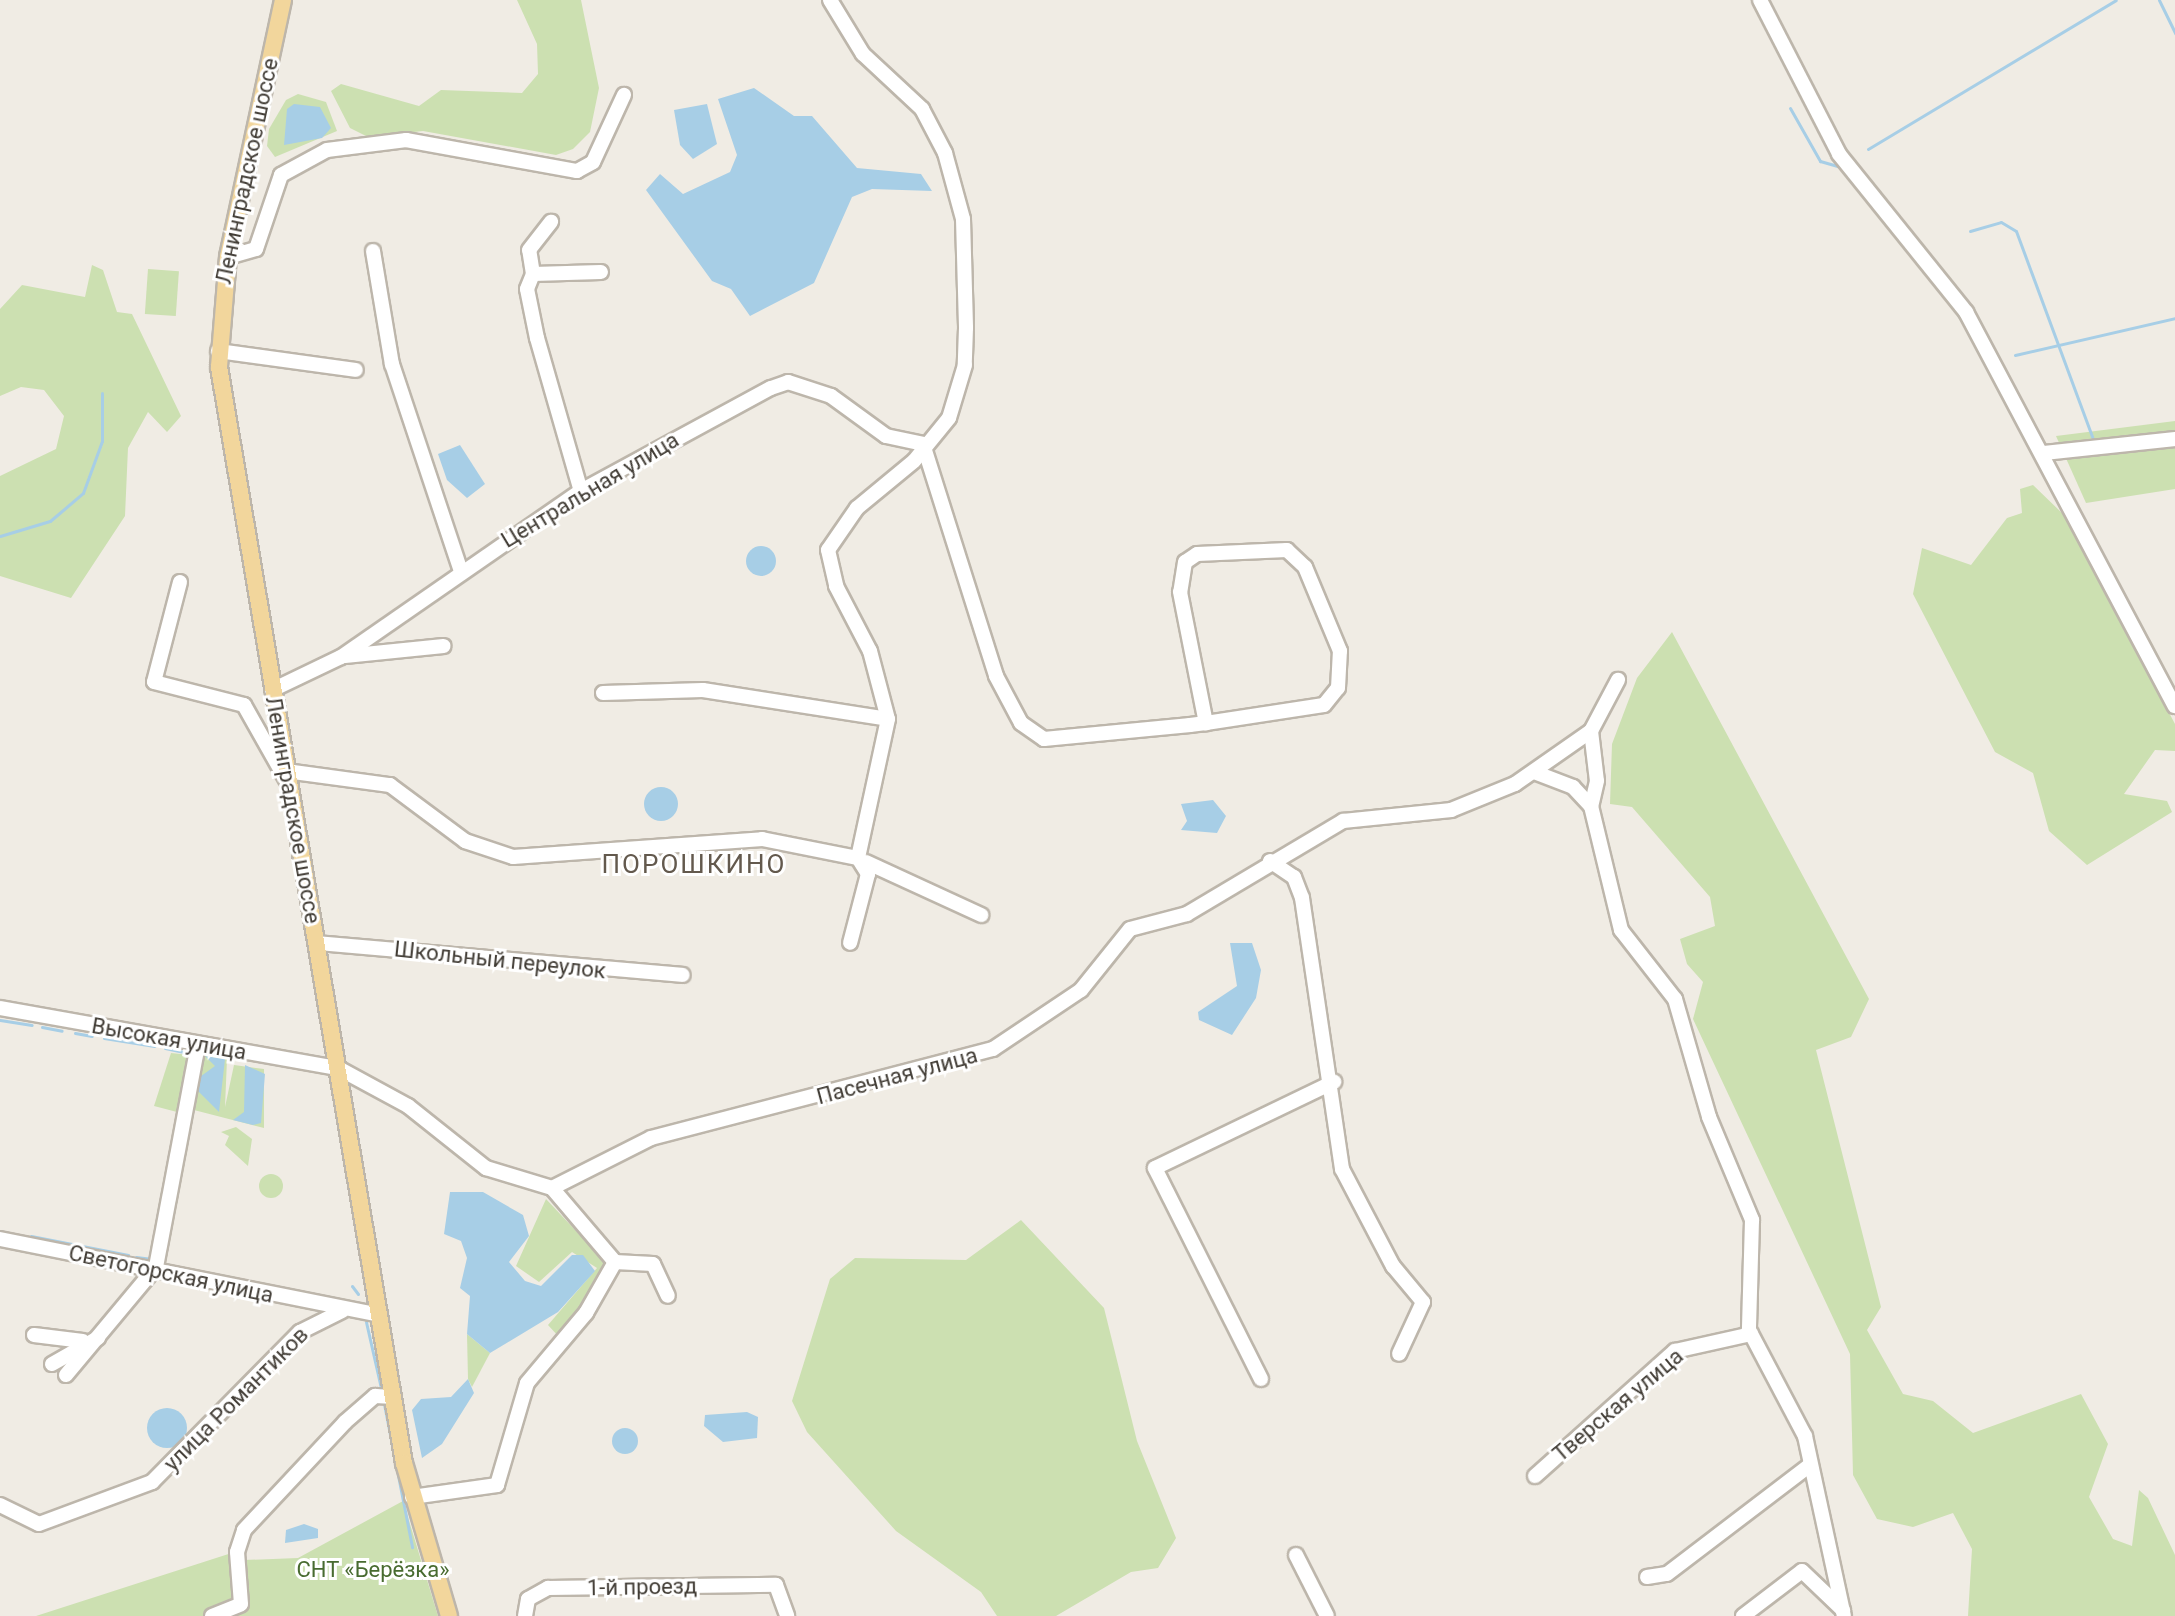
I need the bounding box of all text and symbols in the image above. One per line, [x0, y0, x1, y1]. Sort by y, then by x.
street label: Ленинградское шоссе [210, 56, 284, 286]
street label: Центральная улица [496, 427, 684, 553]
street label: Ленинградское шоссе [260, 694, 326, 926]
district label: ПОРОШКИНО [602, 849, 786, 881]
street label: Школьный переулок [393, 936, 607, 984]
street label: Высокая улица [90, 1012, 248, 1066]
street label: Пасечная улица [814, 1042, 980, 1110]
street label: Светогорская улица [66, 1239, 276, 1309]
street label: улица Романтиков [158, 1321, 314, 1477]
street label: Тверская улица [1547, 1343, 1689, 1467]
park label: СНТ «Берёзка» [296, 1557, 450, 1583]
street label: 1-й проезд [587, 1573, 697, 1601]

